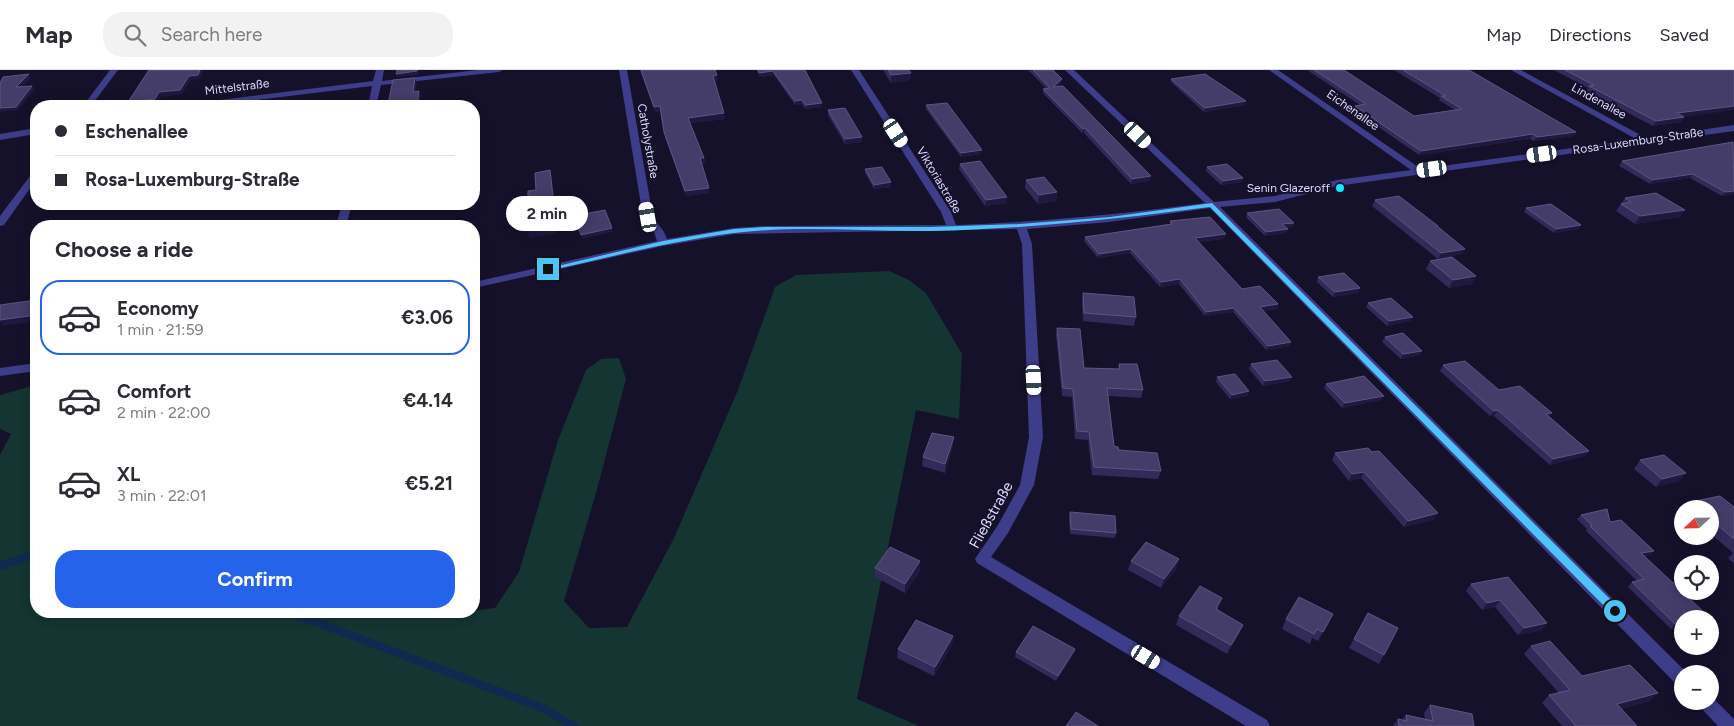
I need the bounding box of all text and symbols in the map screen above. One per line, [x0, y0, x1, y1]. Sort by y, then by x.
search box [103, 12, 453, 57]
text: Map [25, 20, 73, 49]
icon: search [121, 21, 149, 49]
text: Search here [161, 23, 262, 46]
text: Map [1486, 24, 1521, 46]
text: Directions [1549, 24, 1631, 46]
text: Saved [1659, 24, 1709, 46]
street label: Mittelstraße [204, 76, 270, 98]
street label: Lindenallee [1569, 80, 1629, 122]
street label: Eichenallee [1324, 87, 1382, 133]
street label: Catholystraße [635, 103, 662, 180]
car [881, 116, 910, 150]
car [1121, 119, 1154, 151]
text: Eschenallee [85, 120, 188, 143]
street label: Rosa-Luxemburg-Straße [1572, 125, 1705, 157]
street label: Viktoriastraße [914, 144, 965, 216]
car [1526, 144, 1557, 164]
car [1416, 159, 1447, 179]
text: Rosa-Luxemburg-Straße [85, 168, 300, 191]
place label: Senin Glazeroff [1247, 181, 1331, 195]
marker: Senin Glazeroff [1334, 182, 1346, 194]
callout: 2 min [507, 196, 589, 232]
car [638, 201, 657, 233]
text: 2 min [527, 204, 567, 223]
text: Choose a ride [55, 236, 193, 263]
route end [537, 258, 559, 280]
icon: car [57, 295, 102, 340]
text: Economy [117, 297, 199, 320]
text: €3.06 [401, 306, 453, 329]
text: 1 min · 21:59 [117, 320, 204, 339]
car [1025, 365, 1042, 395]
icon: car [57, 378, 102, 423]
text: Comfort [117, 380, 192, 403]
text: €4.14 [403, 389, 453, 412]
text: 2 min · 22:00 [117, 403, 211, 422]
icon: car [57, 461, 102, 506]
text: XL [117, 463, 140, 486]
text: €5.21 [405, 472, 453, 495]
street label: Fließstraße [965, 478, 1017, 552]
text: 3 min · 22:01 [117, 486, 207, 505]
north arrow [1674, 500, 1719, 545]
map controls [1674, 500, 1719, 710]
button: Confirm [55, 550, 455, 608]
button: locate [1674, 555, 1719, 600]
route start [1604, 600, 1626, 622]
button: + [1674, 610, 1719, 655]
car [1129, 643, 1162, 671]
button: − [1674, 665, 1719, 710]

